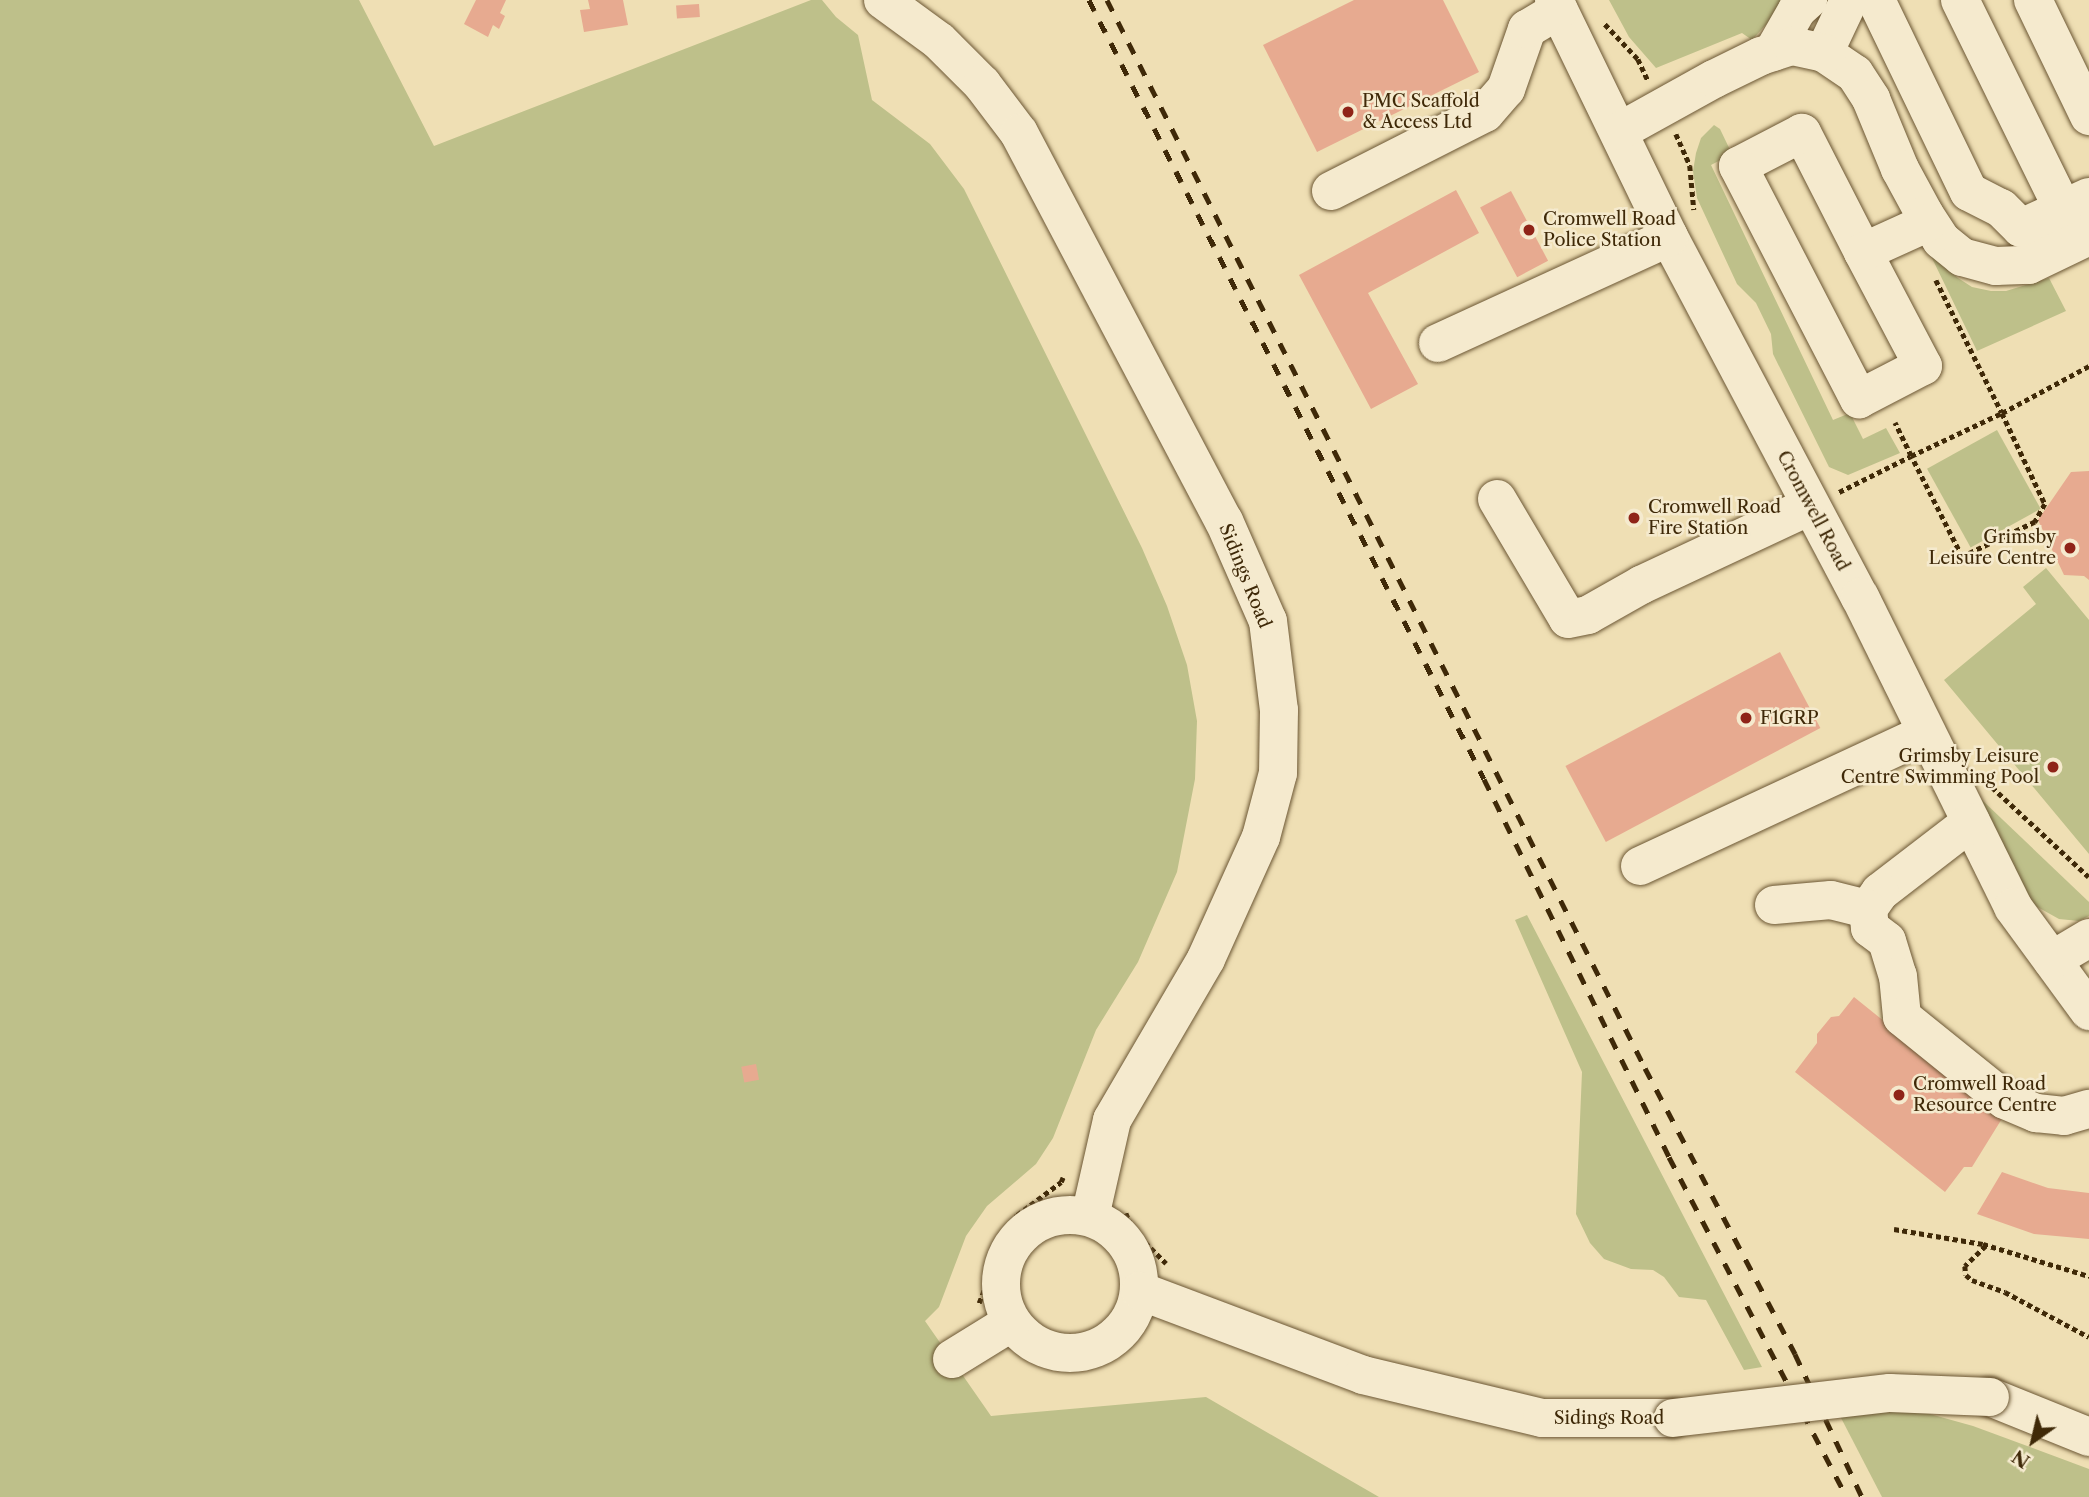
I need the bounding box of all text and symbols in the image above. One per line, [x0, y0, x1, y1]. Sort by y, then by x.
place label: PMC Scaffold & Access Ltd [1362, 91, 1480, 134]
marker: PMC Scaffold & Access Ltd [1340, 104, 1356, 120]
place label: Cromwell Road Police Station [1543, 209, 1676, 252]
marker: Cromwell Road Police Station [1521, 222, 1537, 238]
street label: Cromwell Road [1772, 447, 1854, 575]
place label: Cromwell Road Fire Station [1648, 497, 1781, 540]
marker: Cromwell Road Fire Station [1626, 510, 1642, 526]
street label: Sidings Road [1214, 521, 1276, 631]
place label: Grimsby Leisure Centre [1928, 527, 2056, 570]
marker: Grimsby Leisure Centre [2062, 540, 2078, 556]
place label: F1GRP [1760, 707, 1819, 729]
marker: F1GRP [1738, 710, 1754, 726]
place label: Grimsby Leisure Centre Swimming Pool [1841, 746, 2039, 788]
marker: Grimsby Leisure Centre Swimming Pool [2045, 759, 2061, 775]
place label: Cromwell Road Resource Centre [1913, 1074, 2057, 1116]
marker: Cromwell Road Resource Centre [1891, 1087, 1907, 1103]
north arrow [1998, 1406, 2068, 1476]
street label: Sidings Road [1554, 1407, 1664, 1429]
text: N [2008, 1445, 2034, 1473]

